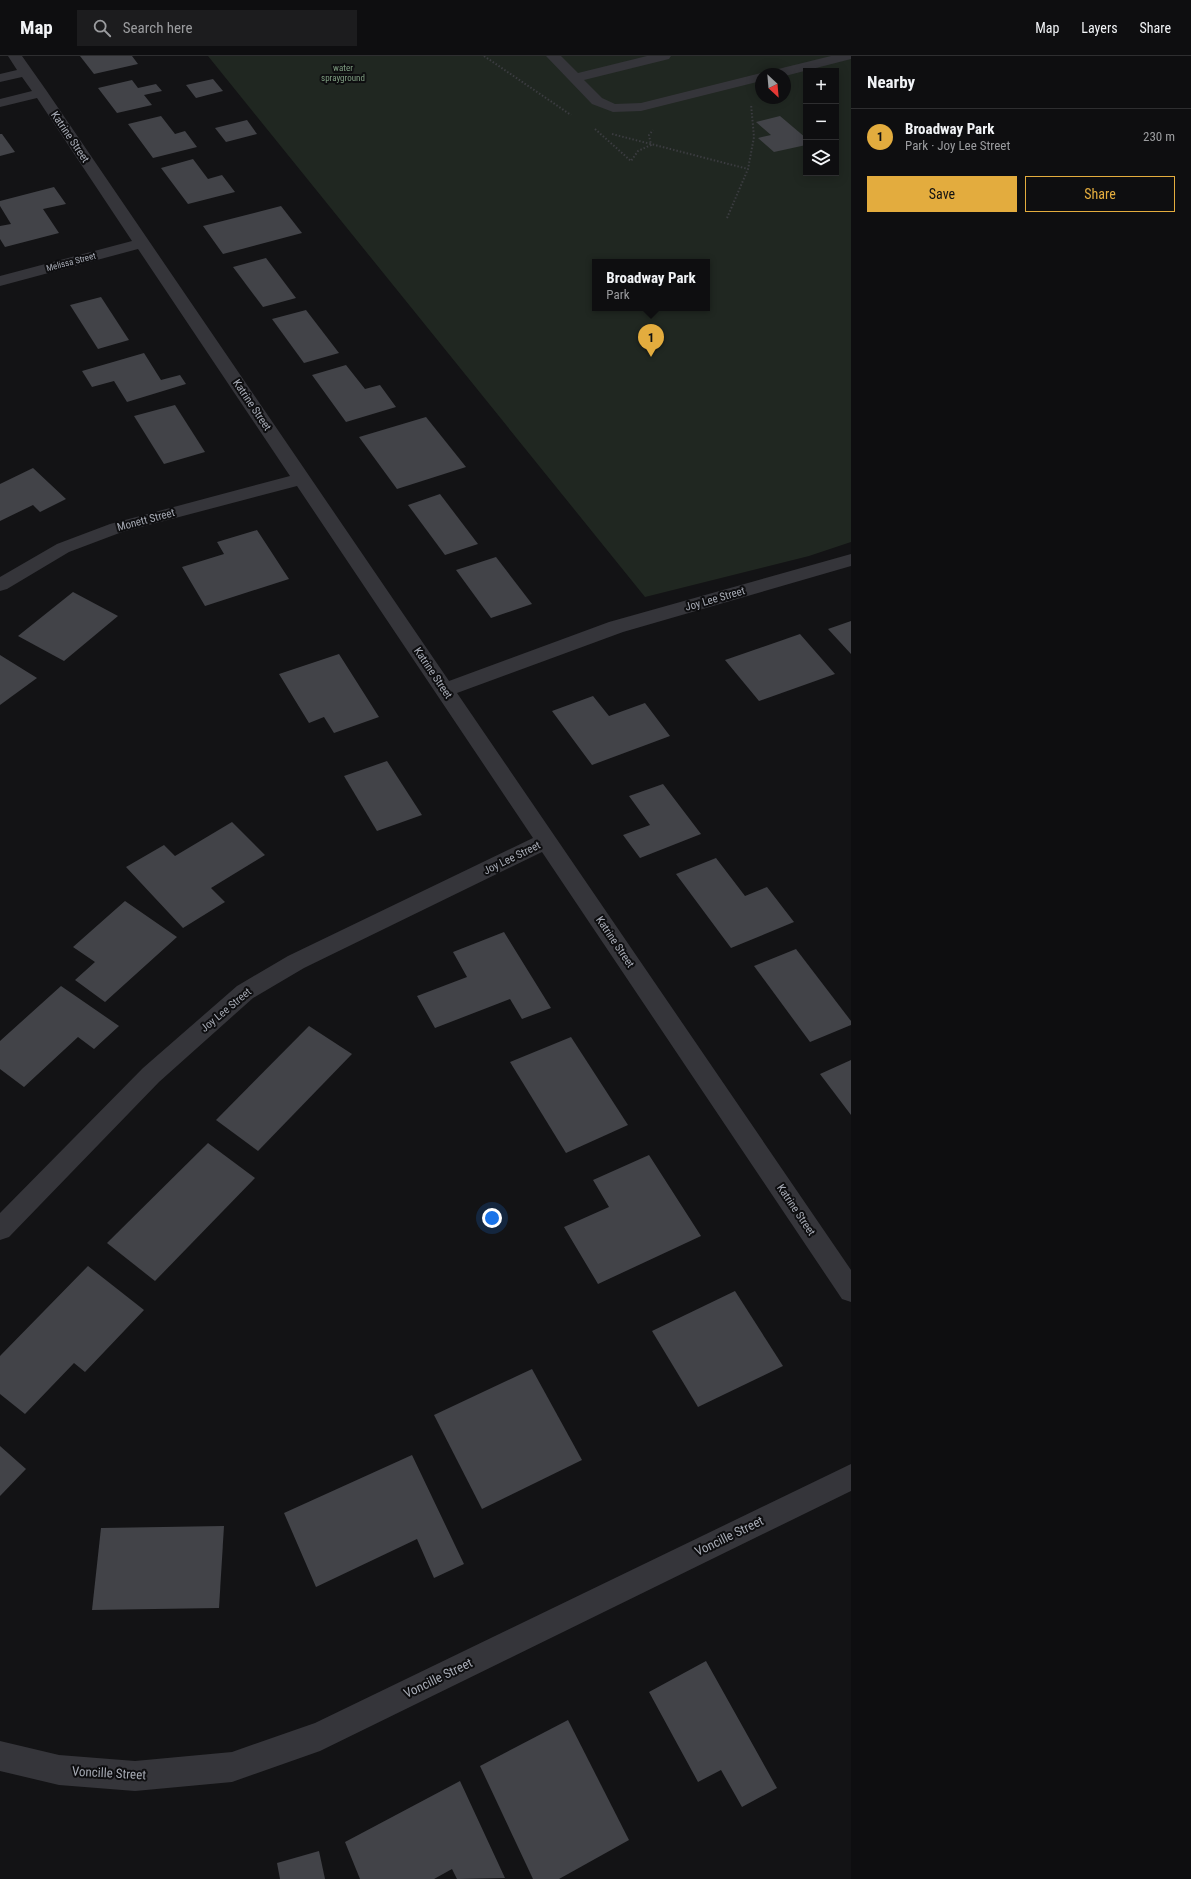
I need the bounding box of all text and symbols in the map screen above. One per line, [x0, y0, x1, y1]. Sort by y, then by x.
search box [77, 10, 357, 46]
text: Map [20, 16, 53, 39]
icon: search [91, 17, 113, 39]
text: Search here [123, 19, 193, 37]
text: Map [1035, 20, 1059, 36]
text: Layers [1081, 20, 1118, 36]
text: Share [1140, 20, 1171, 36]
park label: water sprayground [321, 63, 365, 83]
north arrow [755, 68, 791, 104]
map controls [803, 68, 839, 176]
button: + [803, 68, 839, 104]
text: Nearby [867, 72, 915, 92]
button: − [803, 104, 839, 140]
street label: Katrine Street [48, 109, 92, 165]
text: Broadway Park [905, 120, 994, 138]
text: 1 [877, 129, 883, 144]
text: 230 m [1143, 129, 1175, 144]
text: Park · Joy Lee Street [905, 138, 1010, 153]
button: layers [803, 140, 839, 176]
button: Save [867, 176, 1017, 212]
button: Share [1025, 176, 1175, 212]
street label: Melissa Street [45, 251, 97, 273]
popup [592, 259, 710, 311]
text: Broadway Park [606, 269, 696, 287]
text: Park [606, 287, 630, 302]
pin: 1 [638, 324, 664, 357]
street label: Katrine Street [230, 377, 274, 433]
street label: Monett Street [116, 506, 176, 534]
street label: Joy Lee Street [684, 584, 746, 614]
street label: Katrine Street [411, 645, 455, 701]
street label: Joy Lee Street [481, 839, 543, 877]
street label: Katrine Street [593, 914, 637, 970]
street label: Joy Lee Street [198, 985, 254, 1035]
street label: Katrine Street [774, 1182, 818, 1238]
your location [482, 1208, 502, 1228]
street label: Voncille Street [692, 1513, 766, 1559]
street label: Voncille Street [401, 1655, 475, 1701]
street label: Voncille Street [72, 1764, 147, 1782]

